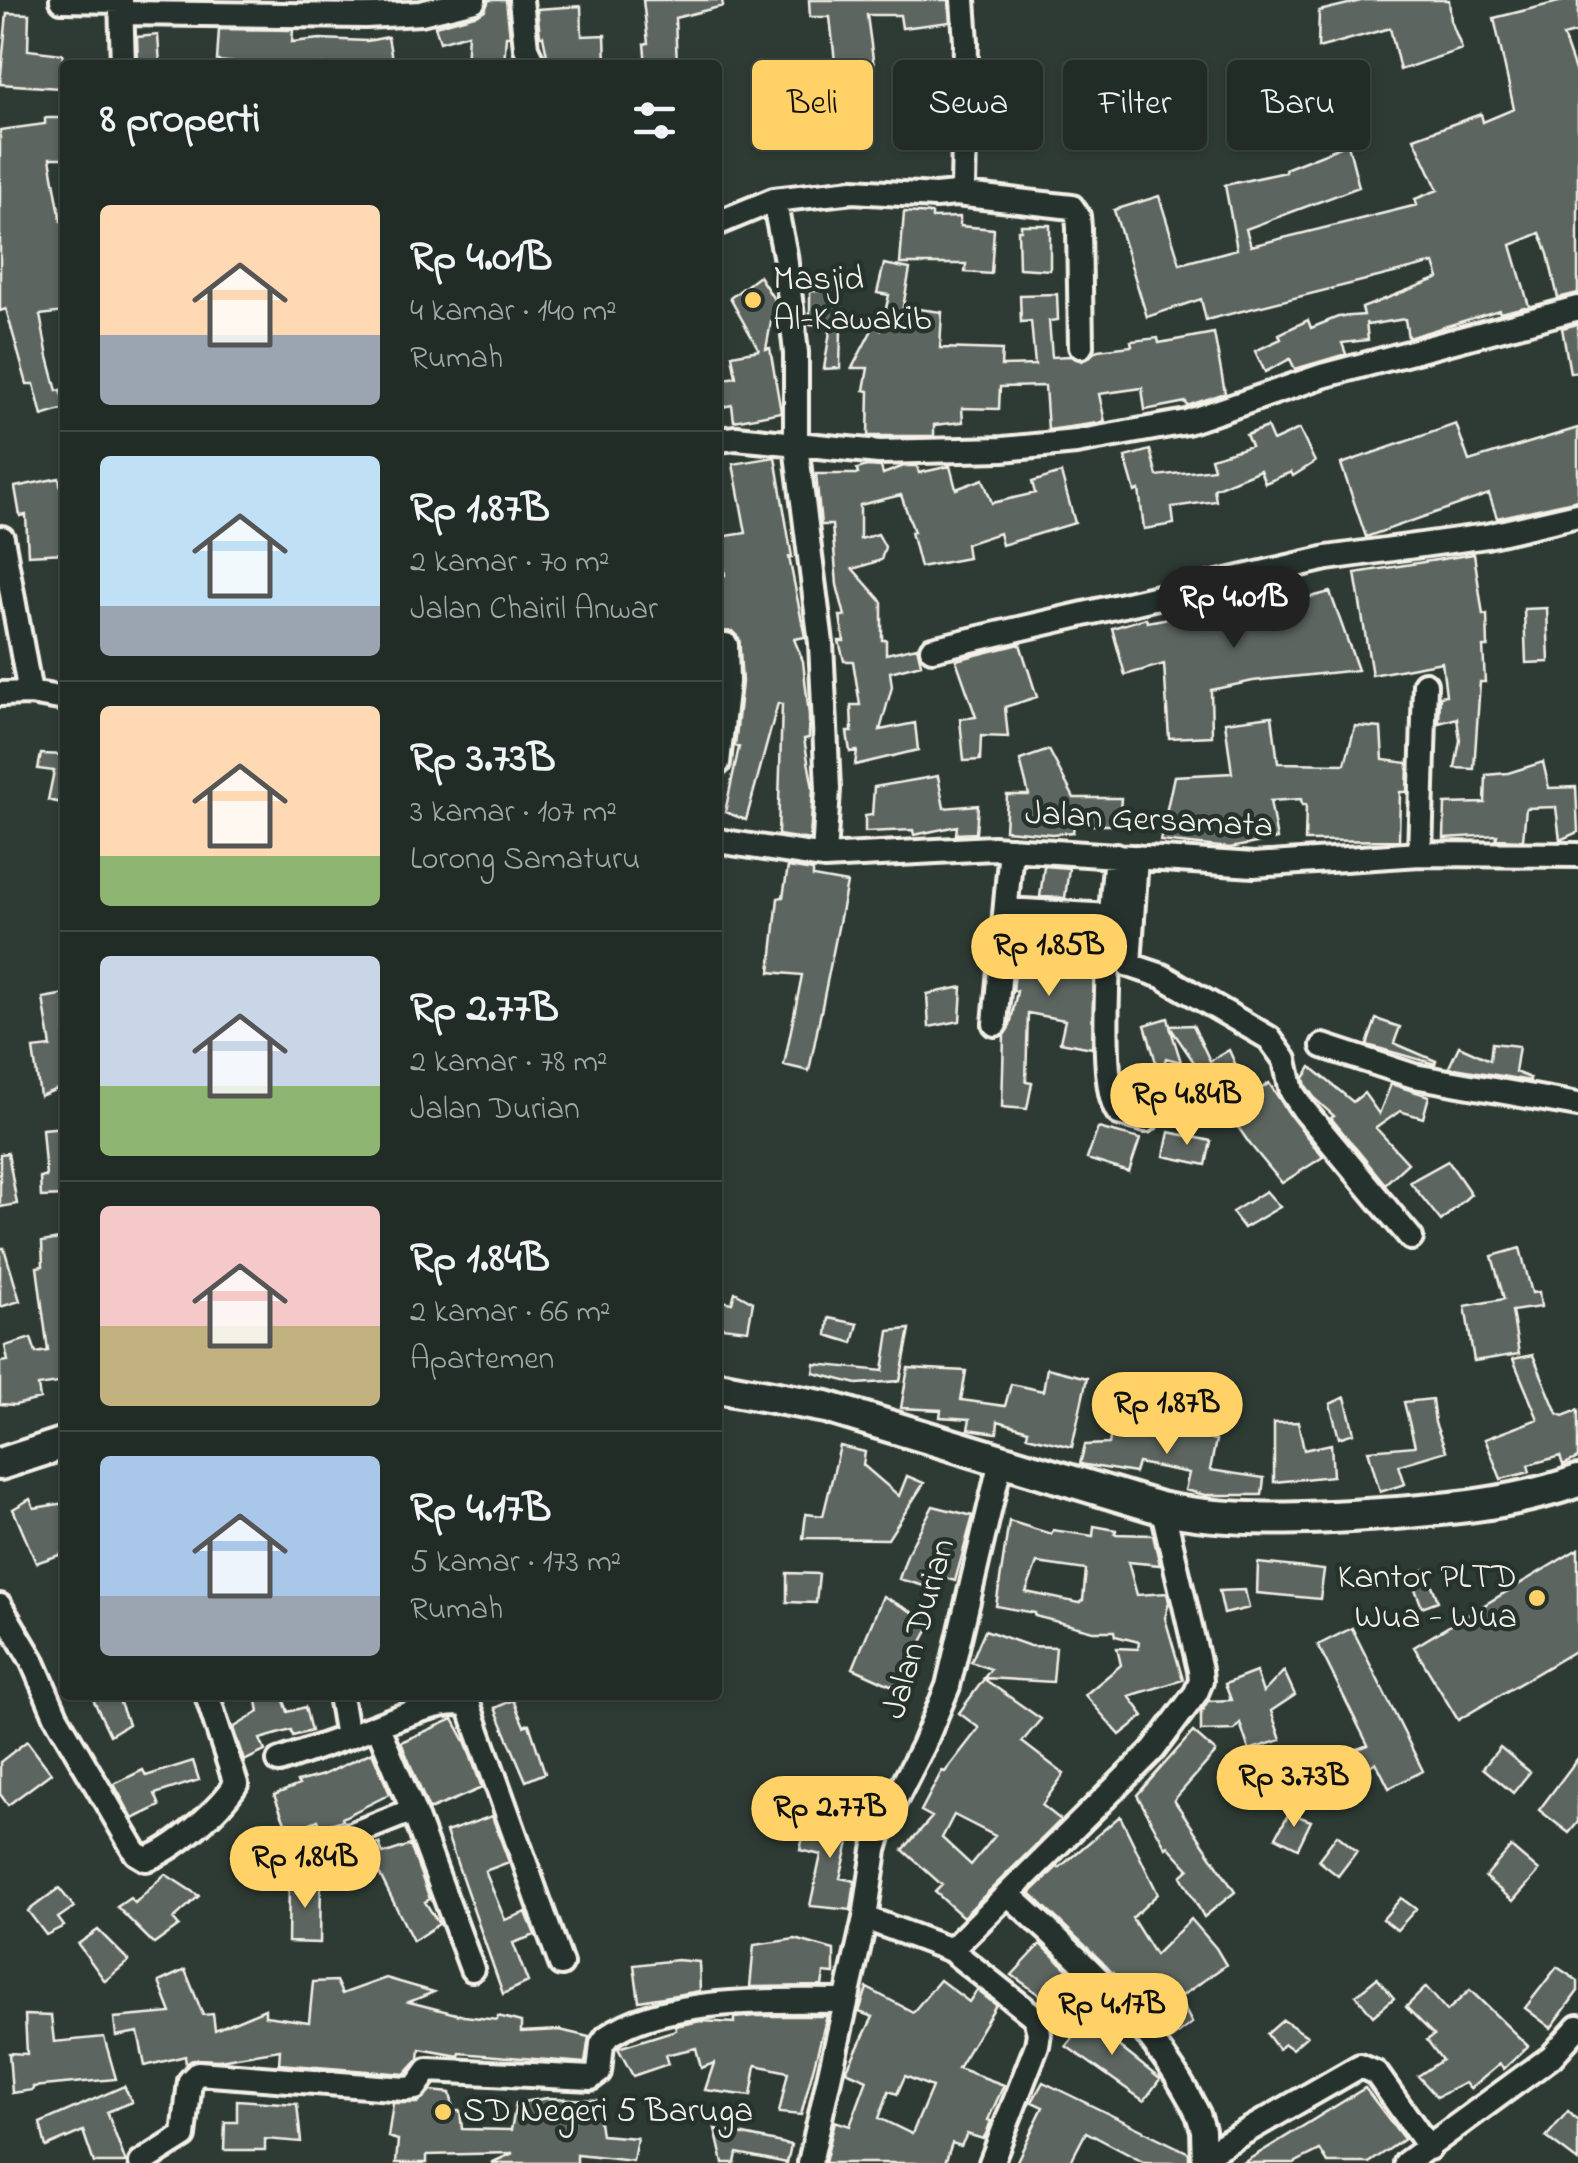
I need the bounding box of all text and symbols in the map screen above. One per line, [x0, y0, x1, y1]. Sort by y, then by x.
chip: Beli [752, 60, 873, 150]
chip: Sewa [893, 60, 1043, 150]
chip: Filter [1063, 60, 1207, 150]
chip: Baru [1227, 60, 1370, 150]
text: 8 properti [100, 90, 260, 151]
icon: filters [627, 93, 682, 148]
text: Rp 4.01B [410, 228, 552, 289]
icon: home [180, 245, 300, 365]
place label: Masjid Al-Kawakib [773, 255, 931, 346]
text: 4 kamar · 140 m² [410, 289, 617, 336]
marker: Masjid Al-Kawakib [742, 289, 764, 311]
text: Rumah [410, 336, 503, 383]
text: Rp 1.87B [410, 479, 550, 540]
icon: home [180, 496, 300, 616]
text: 2 kamar · 70 m² [410, 540, 609, 587]
pin: Rp 4.01B [1131, 566, 1337, 651]
text: Rp 4.01B [1180, 575, 1288, 622]
text: Jalan Chairil Anwar [410, 587, 658, 634]
text: Rp 3.73B [410, 729, 555, 790]
icon: home [180, 746, 300, 866]
street label: Jalan Gersamata [1023, 789, 1275, 853]
text: 3 kamar · 107 m² [410, 790, 617, 837]
text: Lorong Samaturu [410, 837, 640, 884]
pin: Rp 1.85B [946, 914, 1152, 999]
text: Rp 1.85B [993, 923, 1105, 970]
text: Rp 2.77B [410, 979, 559, 1040]
icon: home [180, 996, 300, 1116]
text: 2 kamar · 78 m² [410, 1040, 608, 1087]
pin: Rp 4.84B [1084, 1063, 1290, 1148]
text: Rp 4.84B [1132, 1072, 1242, 1119]
text: Jalan Durian [410, 1087, 580, 1134]
text: Rp 1.84B [410, 1229, 550, 1290]
icon: home [180, 1246, 300, 1366]
text: 2 kamar · 66 m² [410, 1290, 611, 1337]
text: Apartemen [410, 1337, 554, 1384]
pin: Rp 1.87B [1064, 1372, 1270, 1457]
text: Rp 1.87B [1114, 1381, 1220, 1428]
text: Rp 4.17B [410, 1479, 551, 1540]
icon: home [180, 1496, 300, 1616]
street label: Jalan Durian [870, 1533, 970, 1725]
text: 5 kamar · 173 m² [410, 1540, 621, 1587]
place label: Kantor PLTD Wua - Wua [1337, 1553, 1517, 1644]
text: Rumah [410, 1587, 503, 1634]
marker: Kantor PLTD Wua - Wua [1526, 1587, 1548, 1609]
pin: Rp 3.73B [1191, 1745, 1397, 1830]
text: Rp 3.73B [1239, 1754, 1349, 1801]
pin: Rp 2.77B [727, 1776, 933, 1861]
text: Rp 2.77B [773, 1785, 887, 1832]
pin: Rp 1.84B [202, 1826, 408, 1911]
text: Rp 1.84B [252, 1835, 358, 1882]
pin: Rp 4.17B [1009, 1973, 1215, 2058]
text: Rp 4.17B [1058, 1982, 1166, 2029]
place label: SD Negeri 5 Baruga [463, 2087, 753, 2138]
marker: SD Negeri 5 Baruga [432, 2101, 454, 2123]

